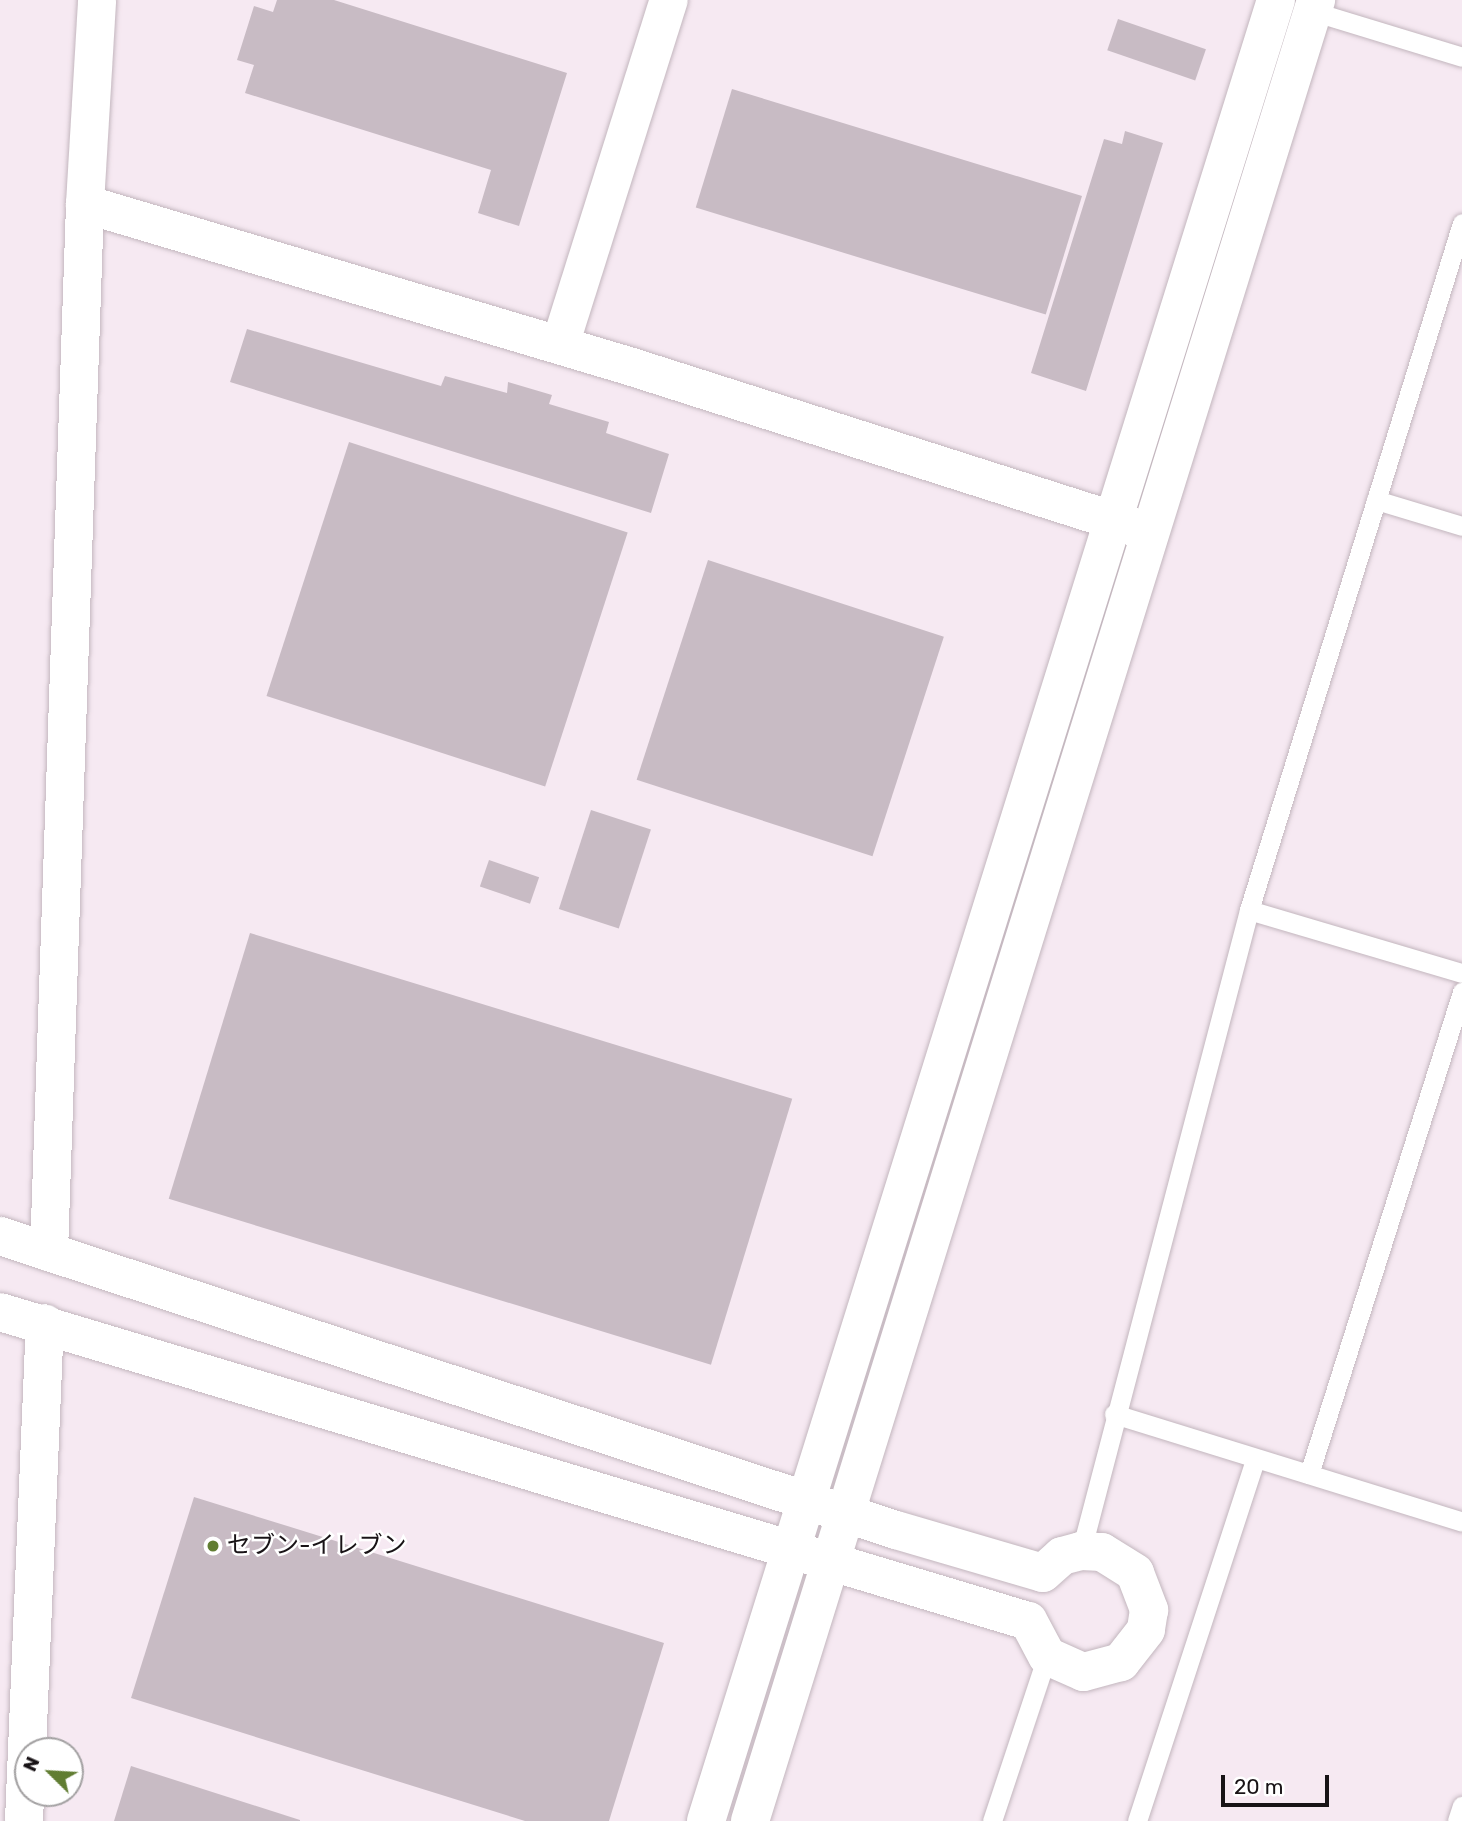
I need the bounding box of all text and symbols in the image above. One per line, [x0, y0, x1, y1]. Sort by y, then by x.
place label: セブン-イレブン [227, 1532, 407, 1560]
marker: セブン-イレブン [205, 1538, 221, 1554]
north arrow [14, 1737, 84, 1807]
text: N [18, 1753, 44, 1775]
scale bar [1224, 1762, 1332, 1806]
text: 20 m [1234, 1774, 1283, 1799]

